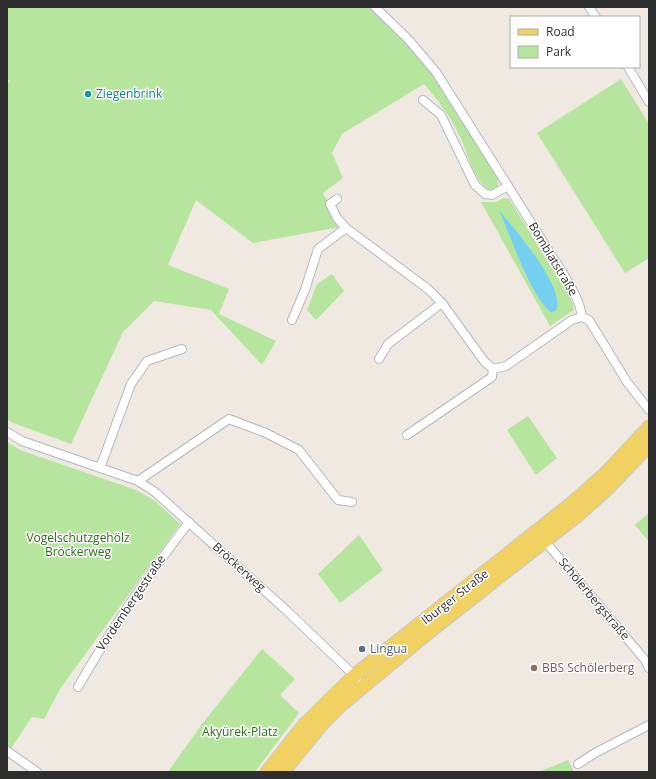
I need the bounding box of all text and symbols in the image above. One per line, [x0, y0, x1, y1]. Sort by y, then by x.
legend [510, 16, 640, 68]
text: Road [546, 23, 575, 40]
text: Park [546, 43, 572, 60]
place label: Ziegenbrink [96, 85, 163, 102]
marker: Ziegenbrink [83, 89, 93, 99]
street label: Bomblatstraße [525, 219, 582, 299]
park label: Vogelschutzgehölz Bröckerweg [26, 529, 130, 560]
street label: Bröckerweg [209, 538, 270, 595]
street label: Vordembergestraße [92, 551, 169, 654]
street label: Schölerbergstraße [555, 554, 634, 644]
street label: Iburger Straße [418, 565, 492, 628]
place label: Lingua [370, 640, 407, 657]
marker: Lingua [357, 644, 367, 654]
place label: BBS Schölerberg [542, 659, 635, 676]
marker: BBS Schölerberg [529, 663, 539, 673]
park label: Akyürek-Platz [202, 723, 278, 740]

